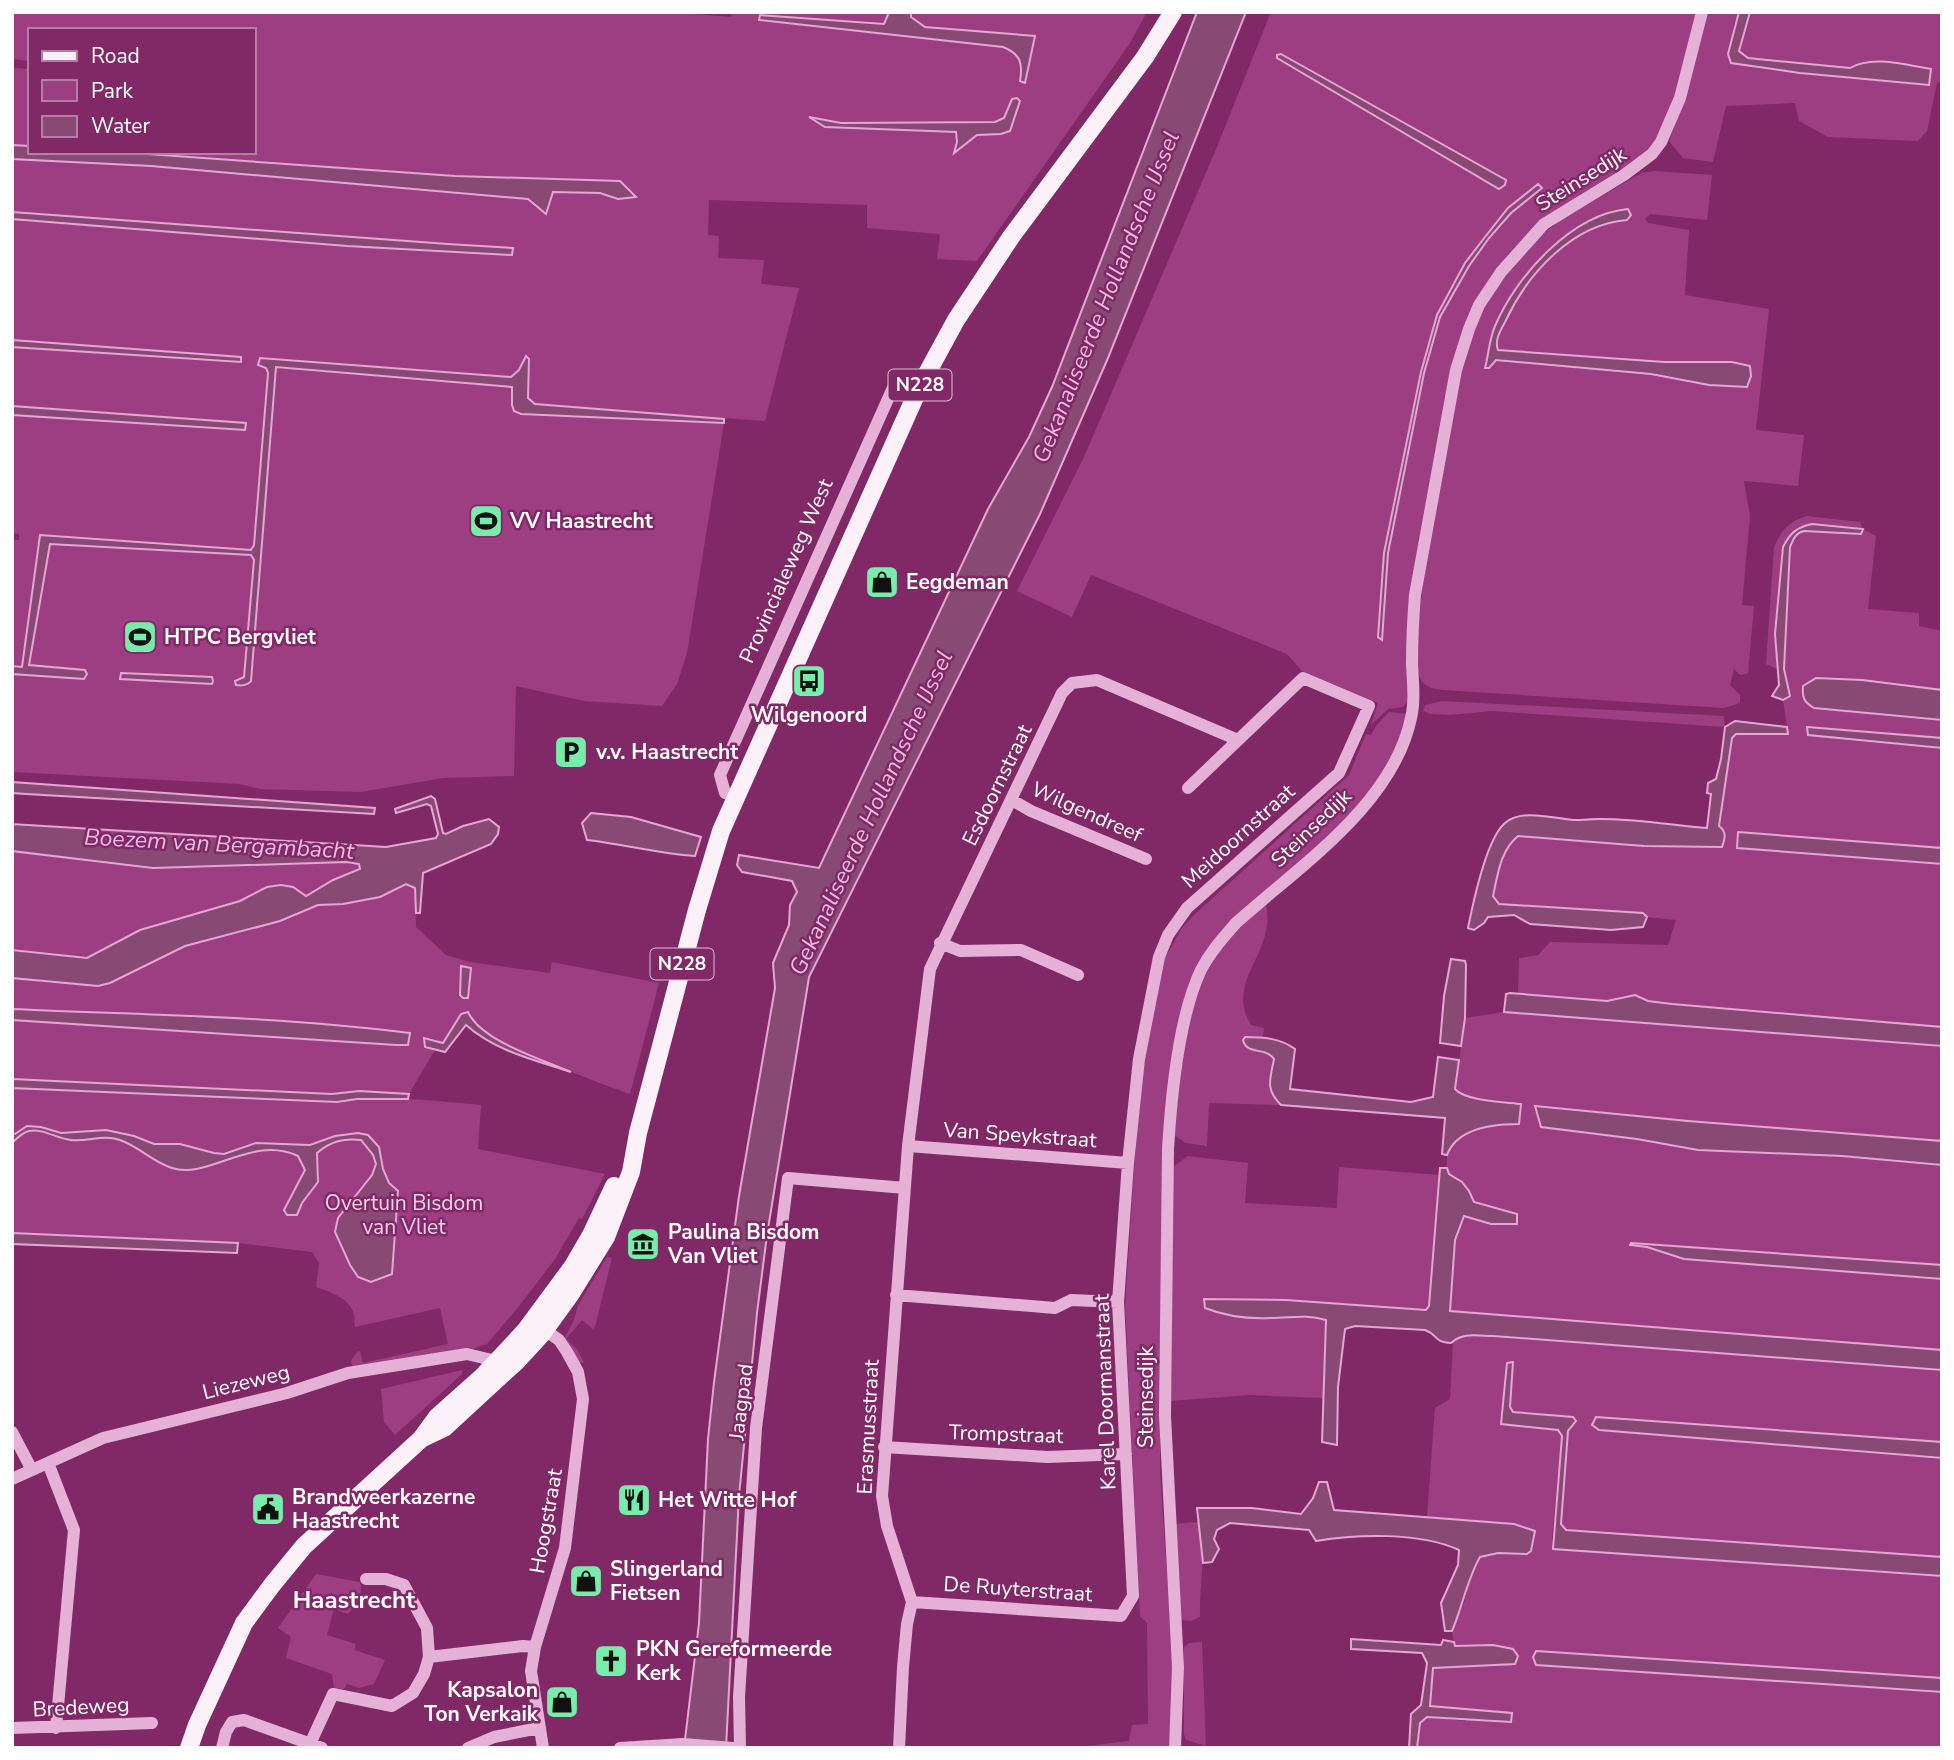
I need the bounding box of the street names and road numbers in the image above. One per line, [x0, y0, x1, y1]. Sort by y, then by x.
street label: Steinsedijk [1530, 140, 1632, 218]
road number: N228 [888, 370, 951, 400]
street label: Provincialeweg West [733, 474, 840, 668]
street label: Esdoornstraat [956, 719, 1039, 850]
street label: Wilgendreef [1027, 775, 1148, 849]
street label: Meidoornstraat [1175, 777, 1301, 894]
street label: Steinsedijk [1265, 782, 1358, 873]
road number: N228 [650, 948, 714, 980]
street label: Van Speykstraat [942, 1116, 1098, 1154]
street label: Karel Doormanstraat [1088, 1293, 1122, 1491]
street label: Steinsedijk [1132, 1346, 1160, 1448]
street label: Liezeweg [199, 1358, 293, 1406]
street label: Erasmusstraat [850, 1358, 886, 1495]
street label: Jaagpad [722, 1362, 760, 1443]
street label: Trompstraat [948, 1418, 1064, 1450]
street label: Hoogstraat [523, 1466, 569, 1576]
street label: De Ruyterstraat [943, 1570, 1094, 1608]
street label: Bredeweg [32, 1690, 130, 1724]

